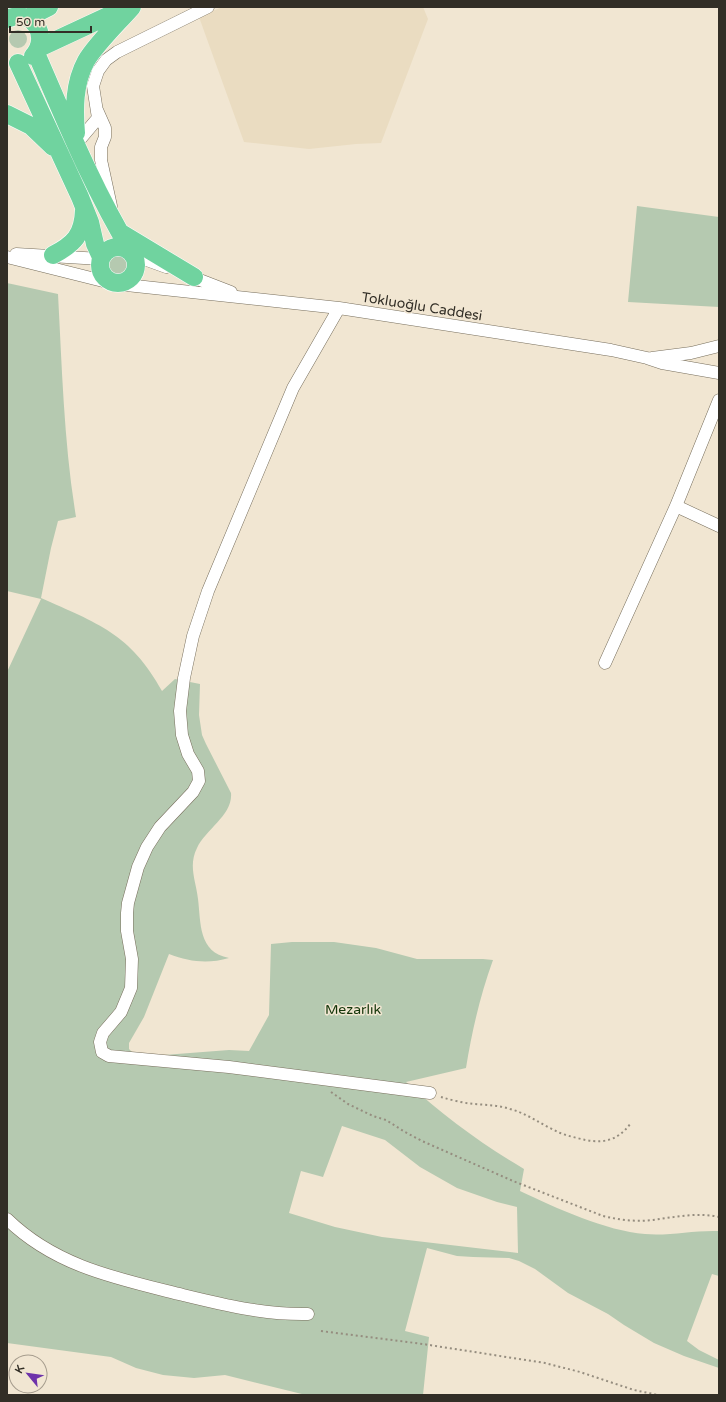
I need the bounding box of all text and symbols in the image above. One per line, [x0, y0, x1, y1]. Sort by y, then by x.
scale bar [10, 8, 91, 34]
text: 50 m [16, 15, 45, 29]
street label: Tokluoğlu Caddesi [360, 289, 484, 324]
park label: Mezarlık [325, 1001, 381, 1018]
north arrow [8, 1354, 48, 1394]
text: K [12, 1362, 27, 1376]

